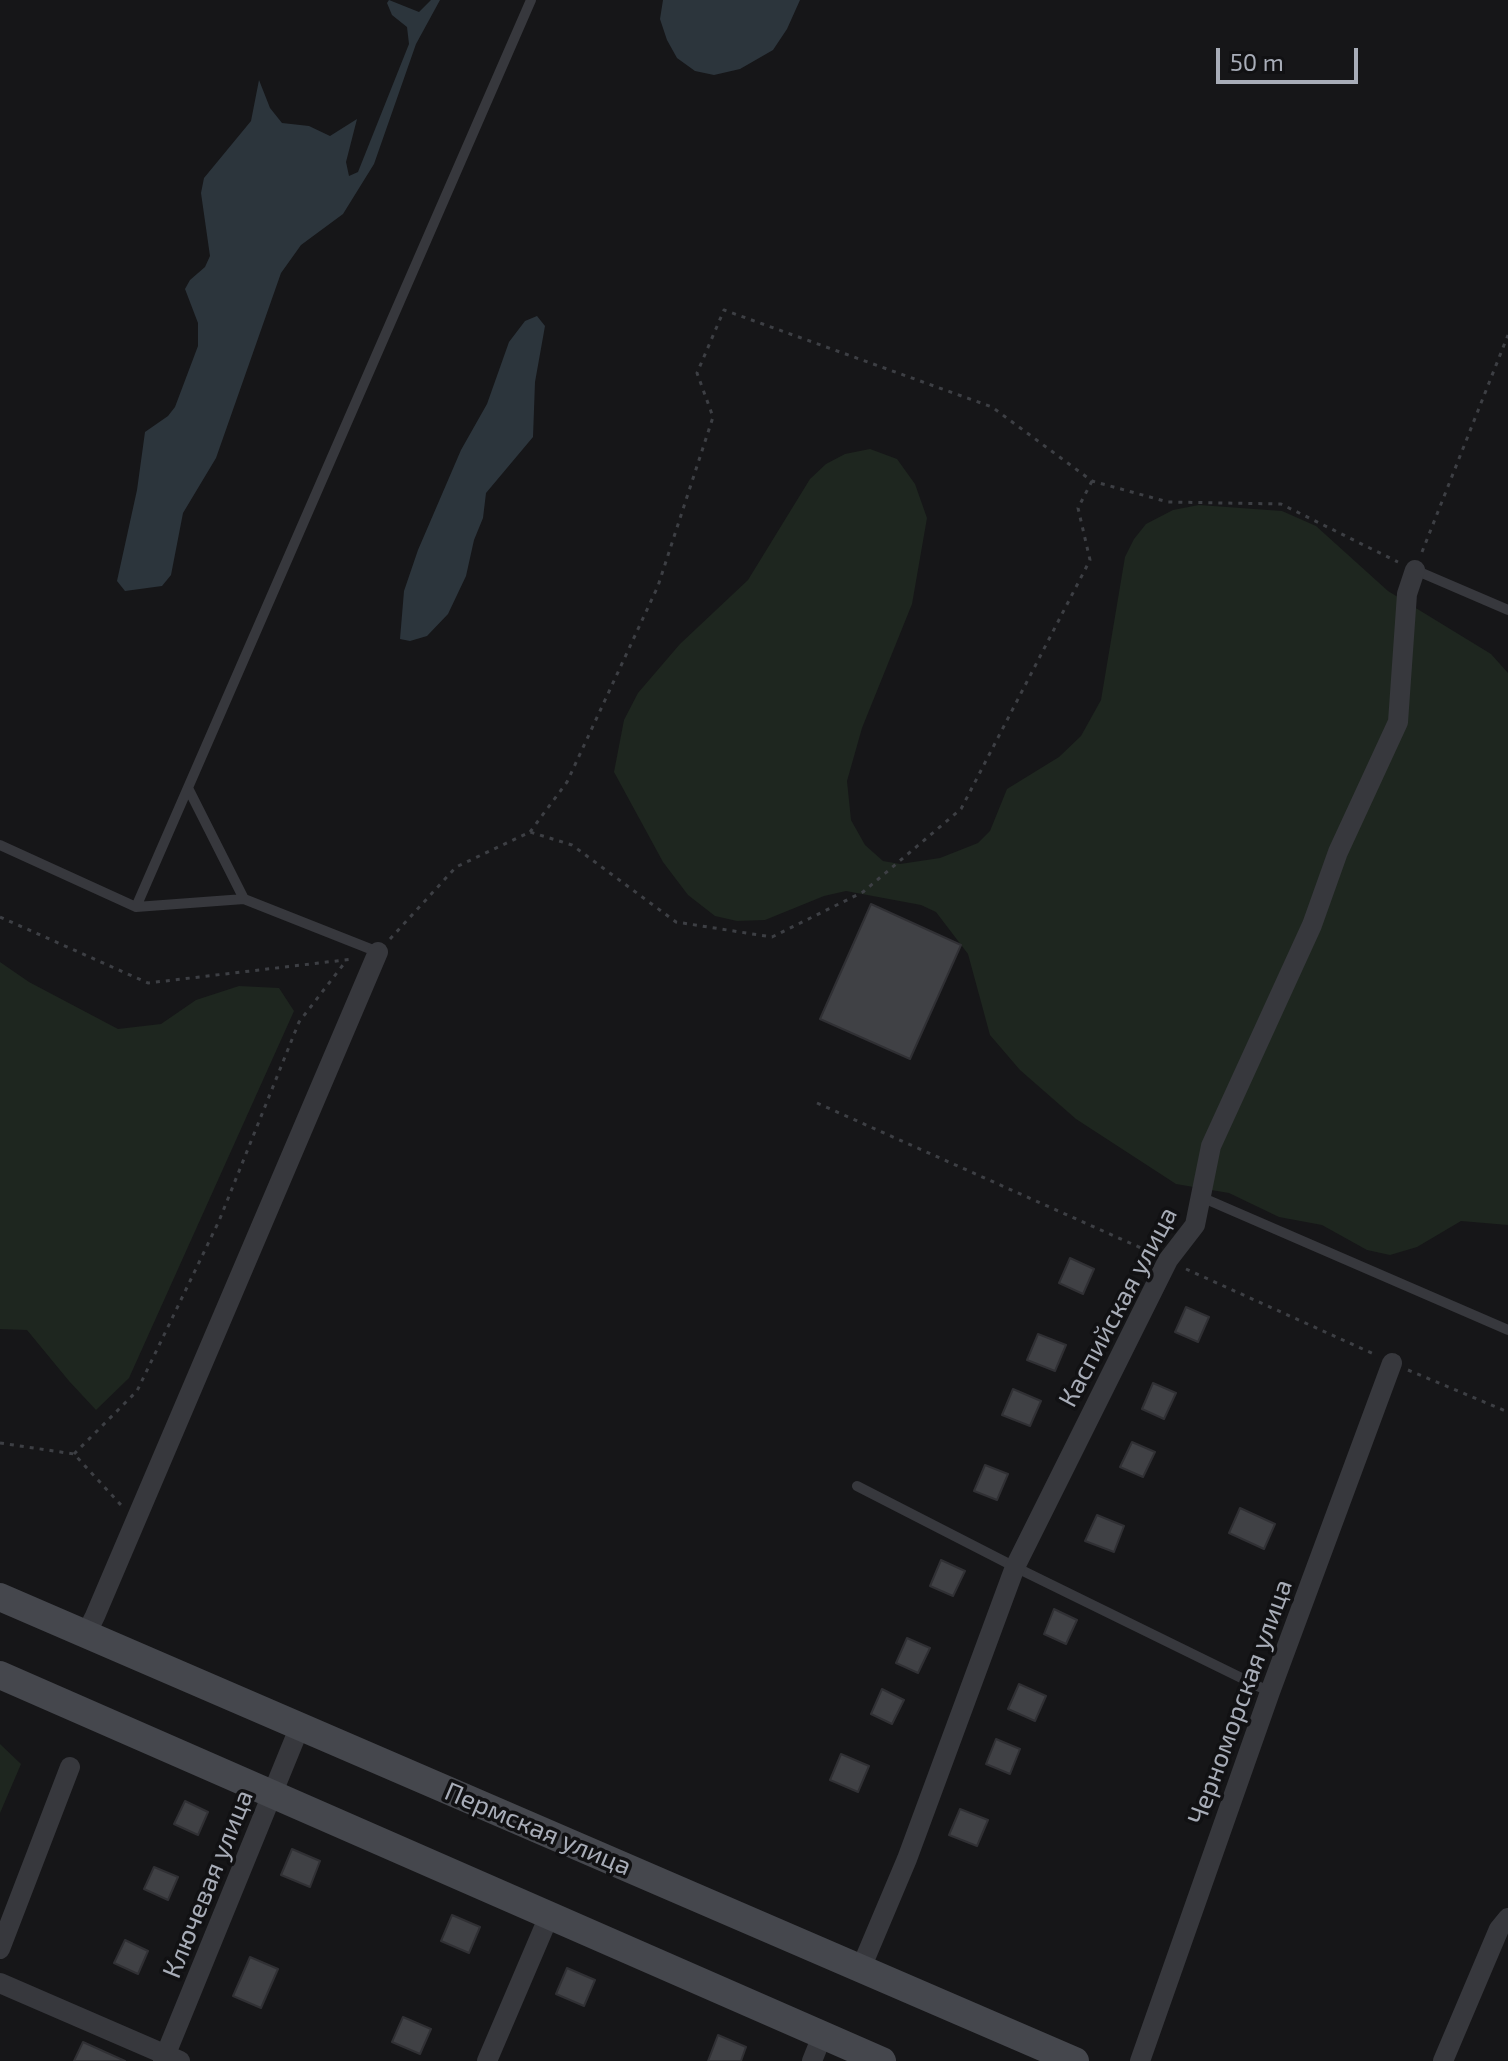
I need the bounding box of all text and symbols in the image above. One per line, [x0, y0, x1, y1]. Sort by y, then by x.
scale bar [1220, 32, 1362, 82]
text: 50 m [1230, 47, 1284, 76]
street label: Каспийская улица [1052, 1202, 1184, 1412]
street label: Черноморская улица [1181, 1575, 1299, 1829]
street label: Пермская улица [440, 1776, 636, 1882]
street label: Ключевая улица [156, 1785, 260, 1983]

